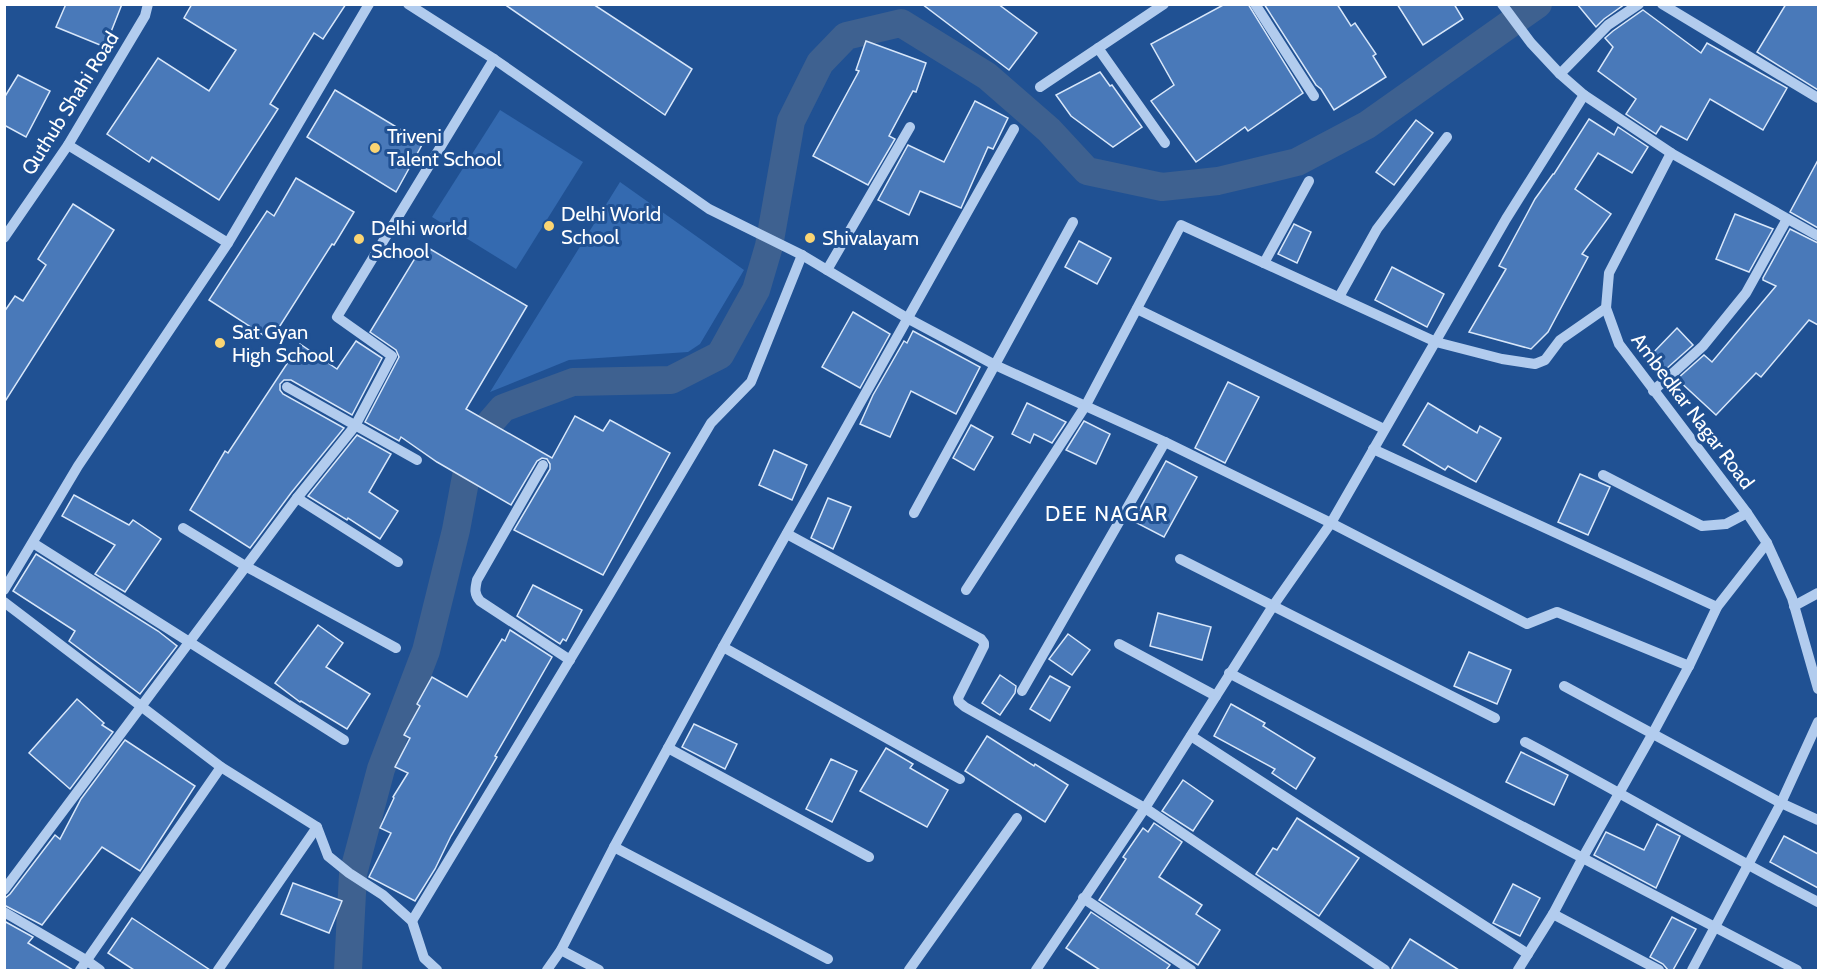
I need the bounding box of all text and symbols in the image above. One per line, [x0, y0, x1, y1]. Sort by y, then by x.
street label: Quthub Shahi Road [16, 27, 124, 179]
place label: Triveni Talent School [387, 124, 502, 171]
marker: Triveni Talent School [368, 141, 382, 155]
place label: Delhi World School [561, 202, 661, 249]
place label: Delhi world School [371, 216, 467, 263]
marker: Delhi World School [542, 219, 556, 233]
place label: Shivalayam [822, 226, 919, 250]
marker: Shivalayam [803, 231, 817, 245]
marker: Delhi world School [352, 232, 366, 246]
place label: Sat Gyan High School [232, 320, 334, 367]
street label: Ambedkar Nagar Road [1627, 328, 1759, 494]
marker: Sat Gyan High School [213, 336, 227, 350]
district label: DEE NAGAR [1045, 501, 1169, 526]

